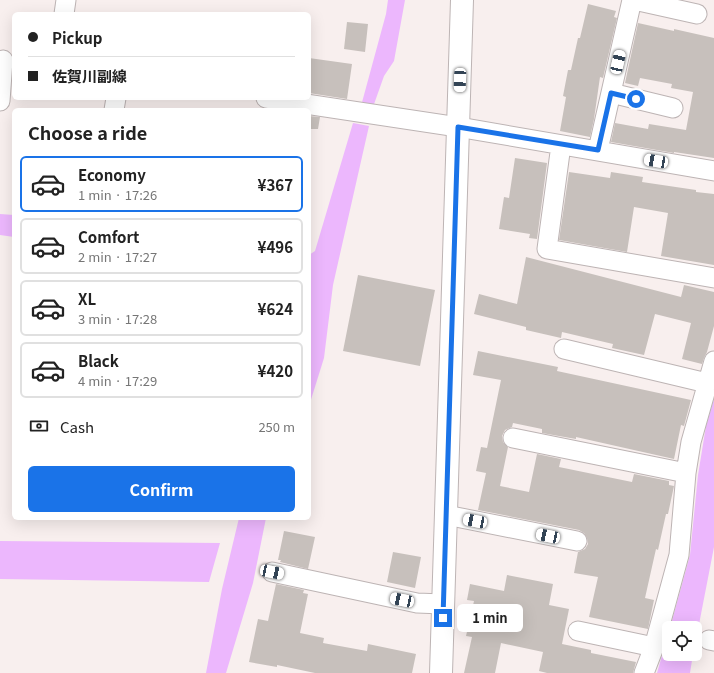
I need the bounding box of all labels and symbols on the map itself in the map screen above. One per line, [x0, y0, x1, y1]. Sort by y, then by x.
car [609, 49, 627, 75]
car [454, 68, 466, 92]
route start [627, 90, 645, 108]
car [643, 153, 669, 169]
car [462, 513, 488, 529]
car [535, 528, 561, 544]
car [259, 564, 285, 580]
car [389, 592, 415, 608]
callout: 1 min [457, 604, 523, 632]
route end [434, 609, 452, 627]

